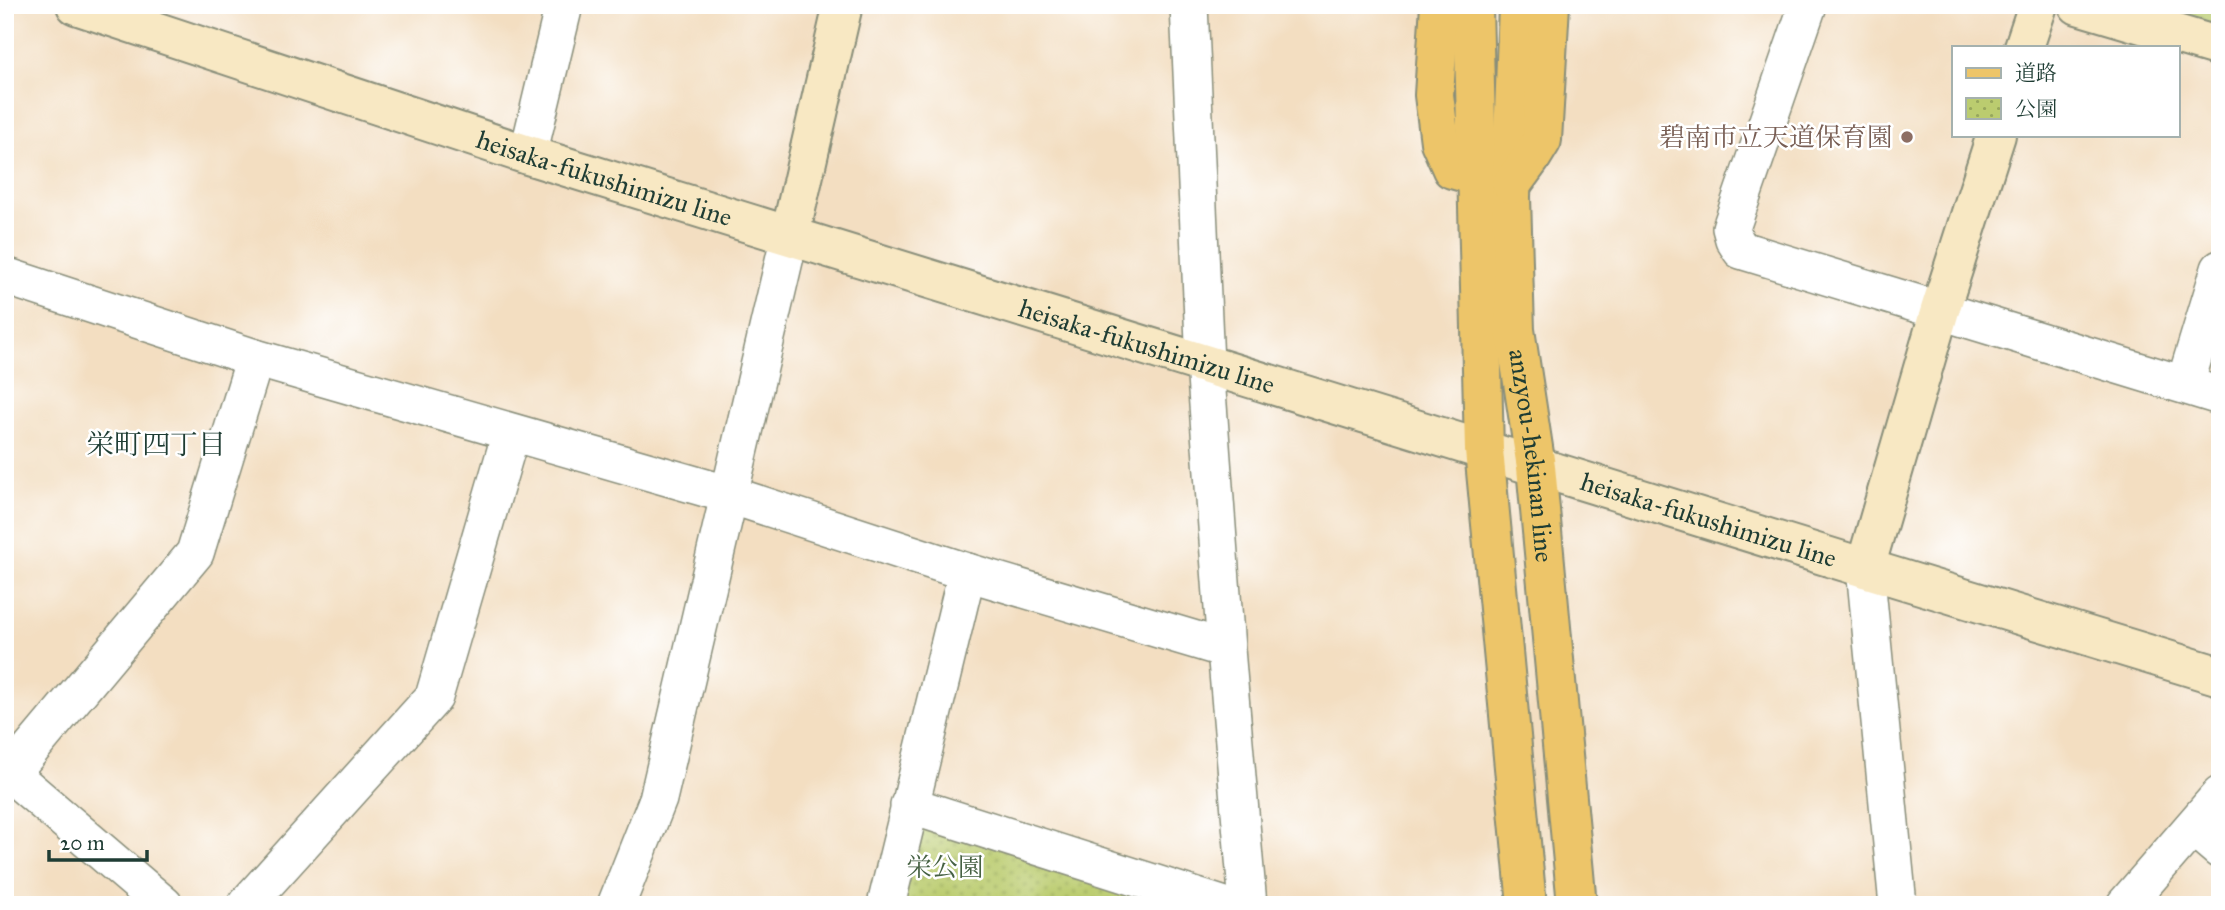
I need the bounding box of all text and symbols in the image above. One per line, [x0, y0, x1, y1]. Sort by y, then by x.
legend [1952, 46, 2180, 136]
text: 道路 [2015, 60, 2057, 86]
text: 公園 [2015, 96, 2057, 122]
place label: 碧南市立天道保育園 [1659, 121, 1893, 153]
street label: heisaka-fukushimizu line [472, 123, 736, 233]
marker: 碧南市立天道保育園 [1899, 129, 1915, 145]
street label: heisaka-fukushimizu line [1015, 292, 1279, 401]
street label: anzyou-hekinan line [1502, 347, 1561, 564]
district label: 栄町四丁目 [86, 427, 226, 462]
street label: heisaka-fukushimizu line [1577, 465, 1841, 574]
scale bar [49, 819, 147, 863]
text: 20 m [60, 830, 105, 856]
park label: 栄公園 [906, 851, 984, 883]

